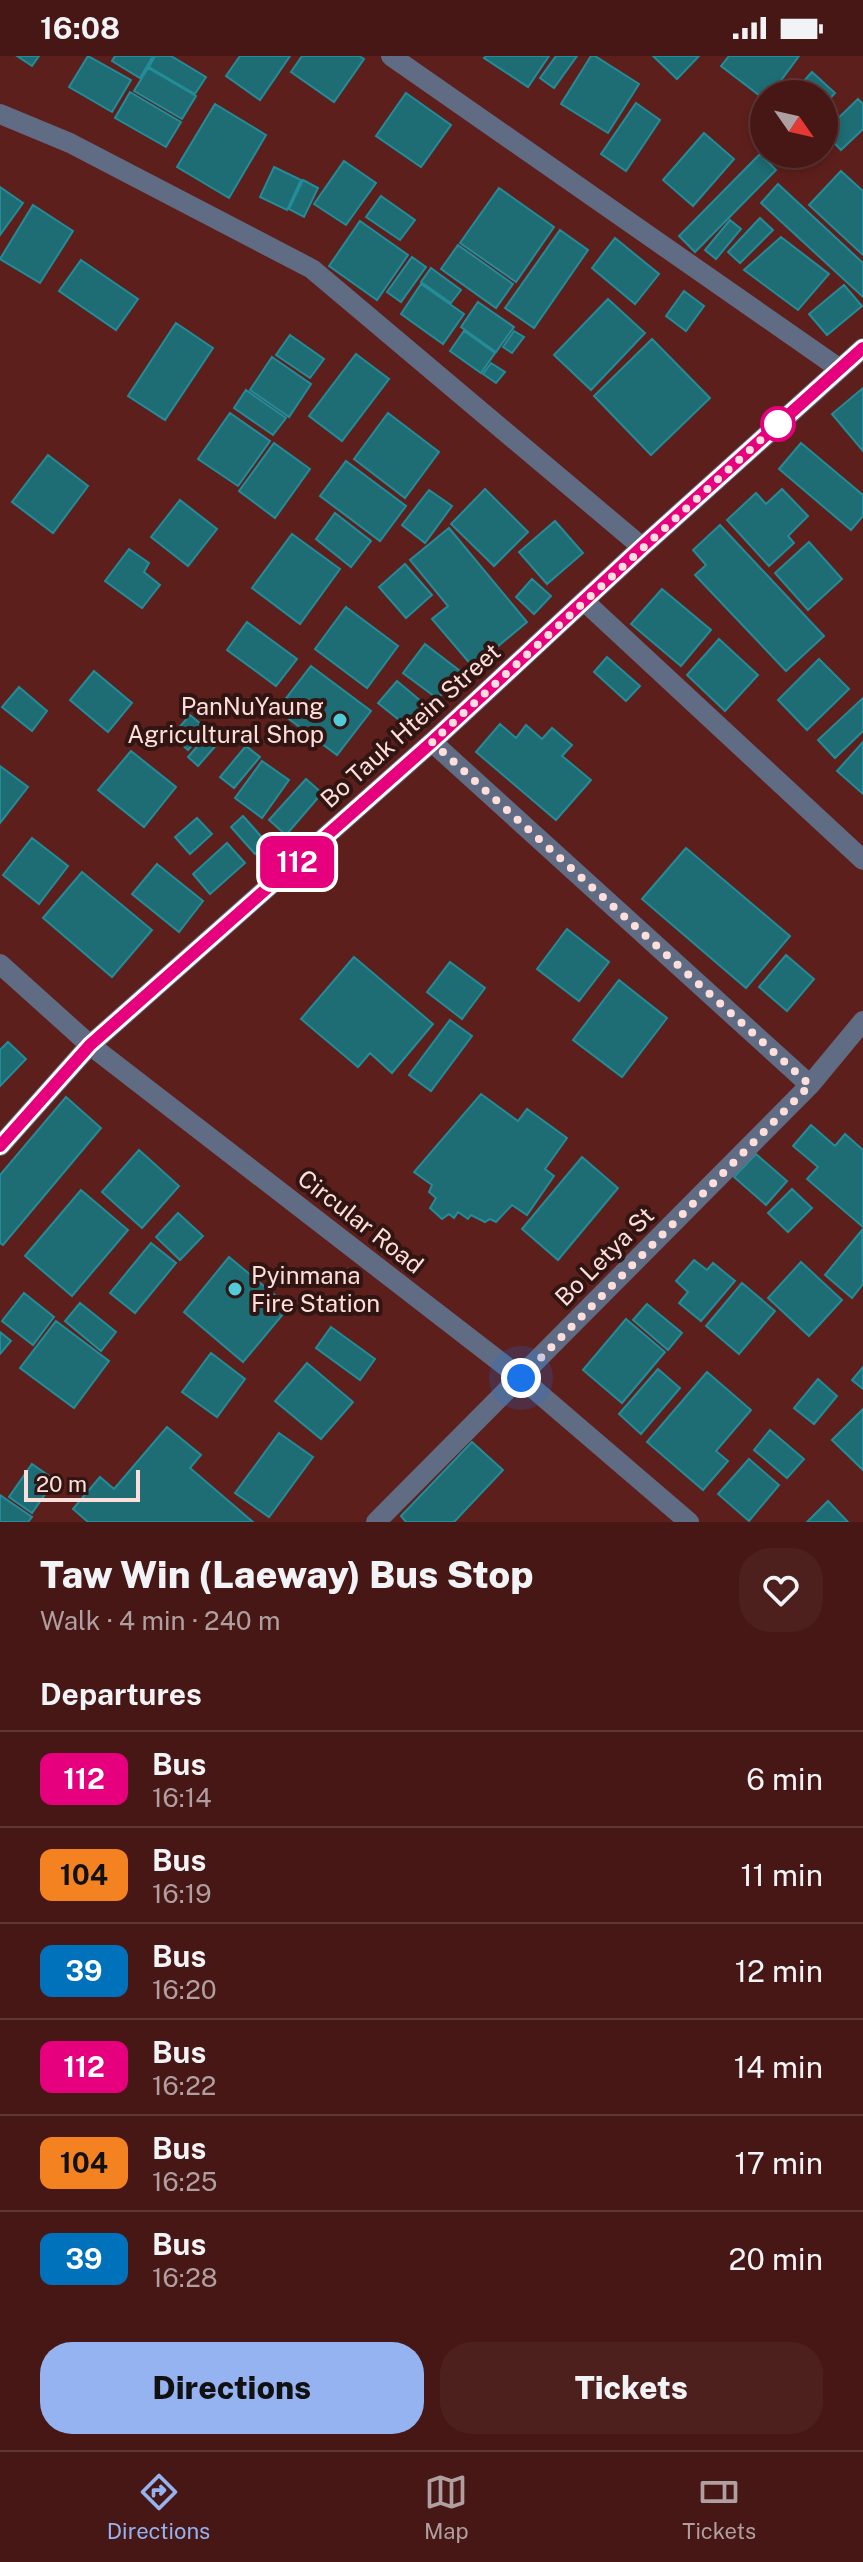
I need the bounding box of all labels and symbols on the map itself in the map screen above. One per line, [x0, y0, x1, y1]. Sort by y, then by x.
north arrow [750, 80, 838, 168]
unlabelled marker [761, 407, 795, 441]
street label: Bo Tauk Htein Street [315, 637, 505, 813]
place label: PanNuYaung Agricultural Shop [127, 692, 324, 748]
marker: PanNuYaung Agricultural Shop [331, 711, 349, 729]
line badge: 112 [251, 836, 343, 888]
street label: Circular Road [293, 1163, 429, 1279]
street label: Bo Letya St [549, 1201, 659, 1311]
place label: Pyinmana Fire Station [251, 1261, 380, 1317]
marker: Pyinmana Fire Station [226, 1280, 244, 1298]
your location [501, 1358, 541, 1398]
scale bar [24, 1466, 140, 1502]

